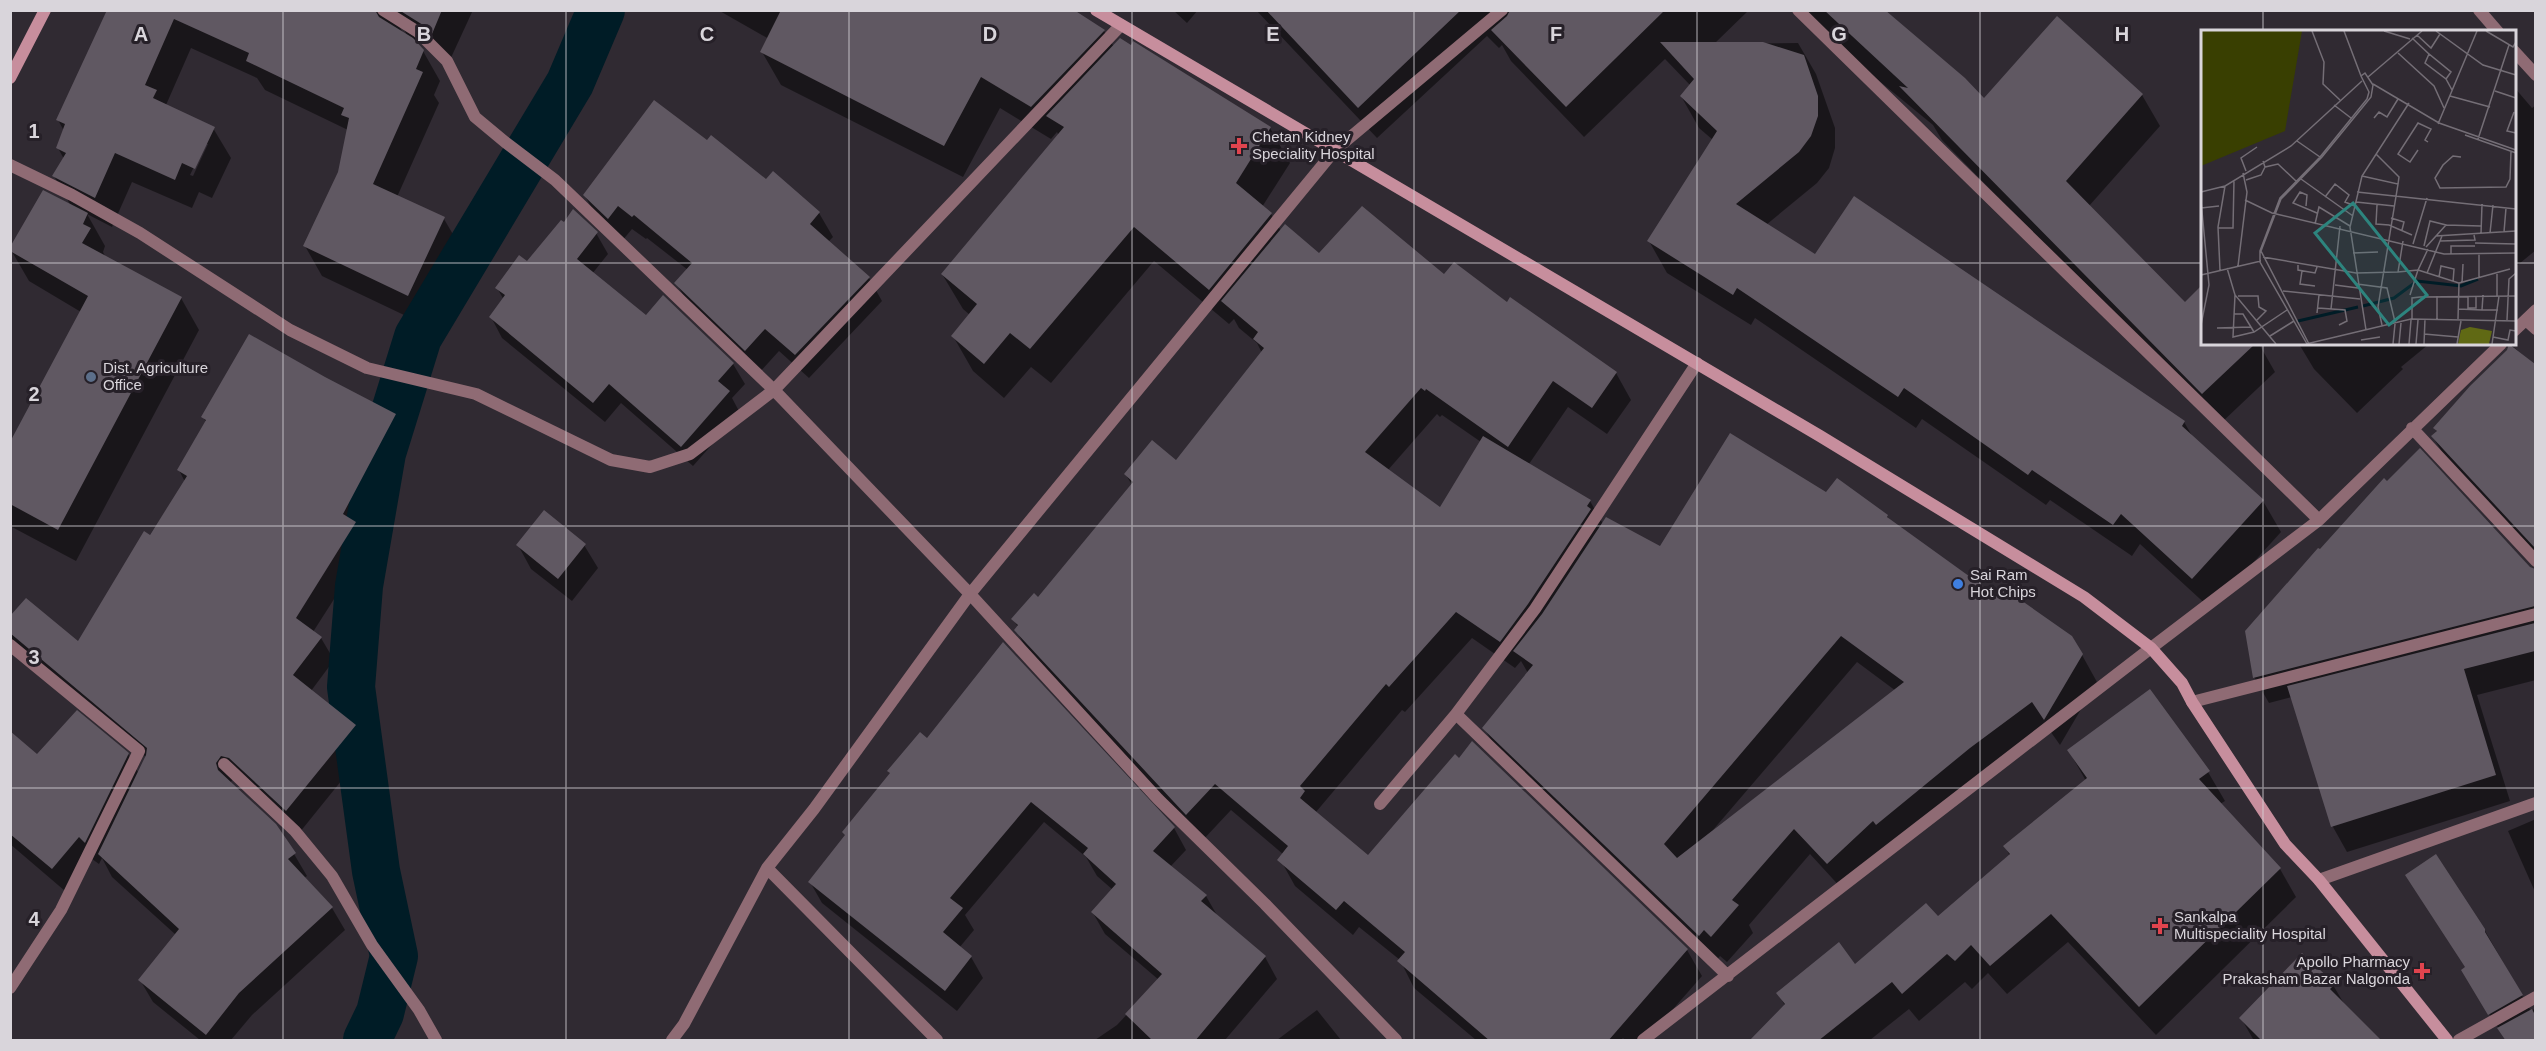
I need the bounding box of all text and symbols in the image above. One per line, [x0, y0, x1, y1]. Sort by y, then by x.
text: A [134, 23, 148, 45]
text: B [417, 23, 431, 45]
text: C [700, 23, 714, 45]
text: D [983, 23, 997, 45]
text: E [1266, 23, 1280, 45]
text: F [1550, 23, 1562, 45]
text: G [1831, 23, 1847, 45]
text: H [2115, 23, 2129, 45]
inset map [2201, 30, 2516, 345]
text: 1 [28, 120, 40, 142]
place label: Chetan Kidney Speciality Hospital [1252, 128, 1375, 162]
marker: Chetan Kidney Speciality Hospital [1230, 137, 1248, 155]
place label: Dist. Agriculture Office [103, 359, 208, 393]
marker: Dist. Agriculture Office [84, 370, 98, 384]
text: 2 [28, 383, 40, 405]
place label: Sai Ram Hot Chips [1970, 566, 2036, 600]
marker: Sai Ram Hot Chips [1951, 577, 1965, 591]
text: 3 [28, 646, 40, 668]
text: 4 [28, 908, 40, 930]
place label: Sankalpa Multispeciality Hospital [2174, 908, 2326, 942]
marker: Sankalpa Multispeciality Hospital [2151, 917, 2169, 935]
place label: Apollo Pharmacy Prakasham Bazar Nalgonda [2222, 953, 2411, 987]
marker: Apollo Pharmacy Prakasham Bazar Nalgonda [2415, 964, 2429, 978]

